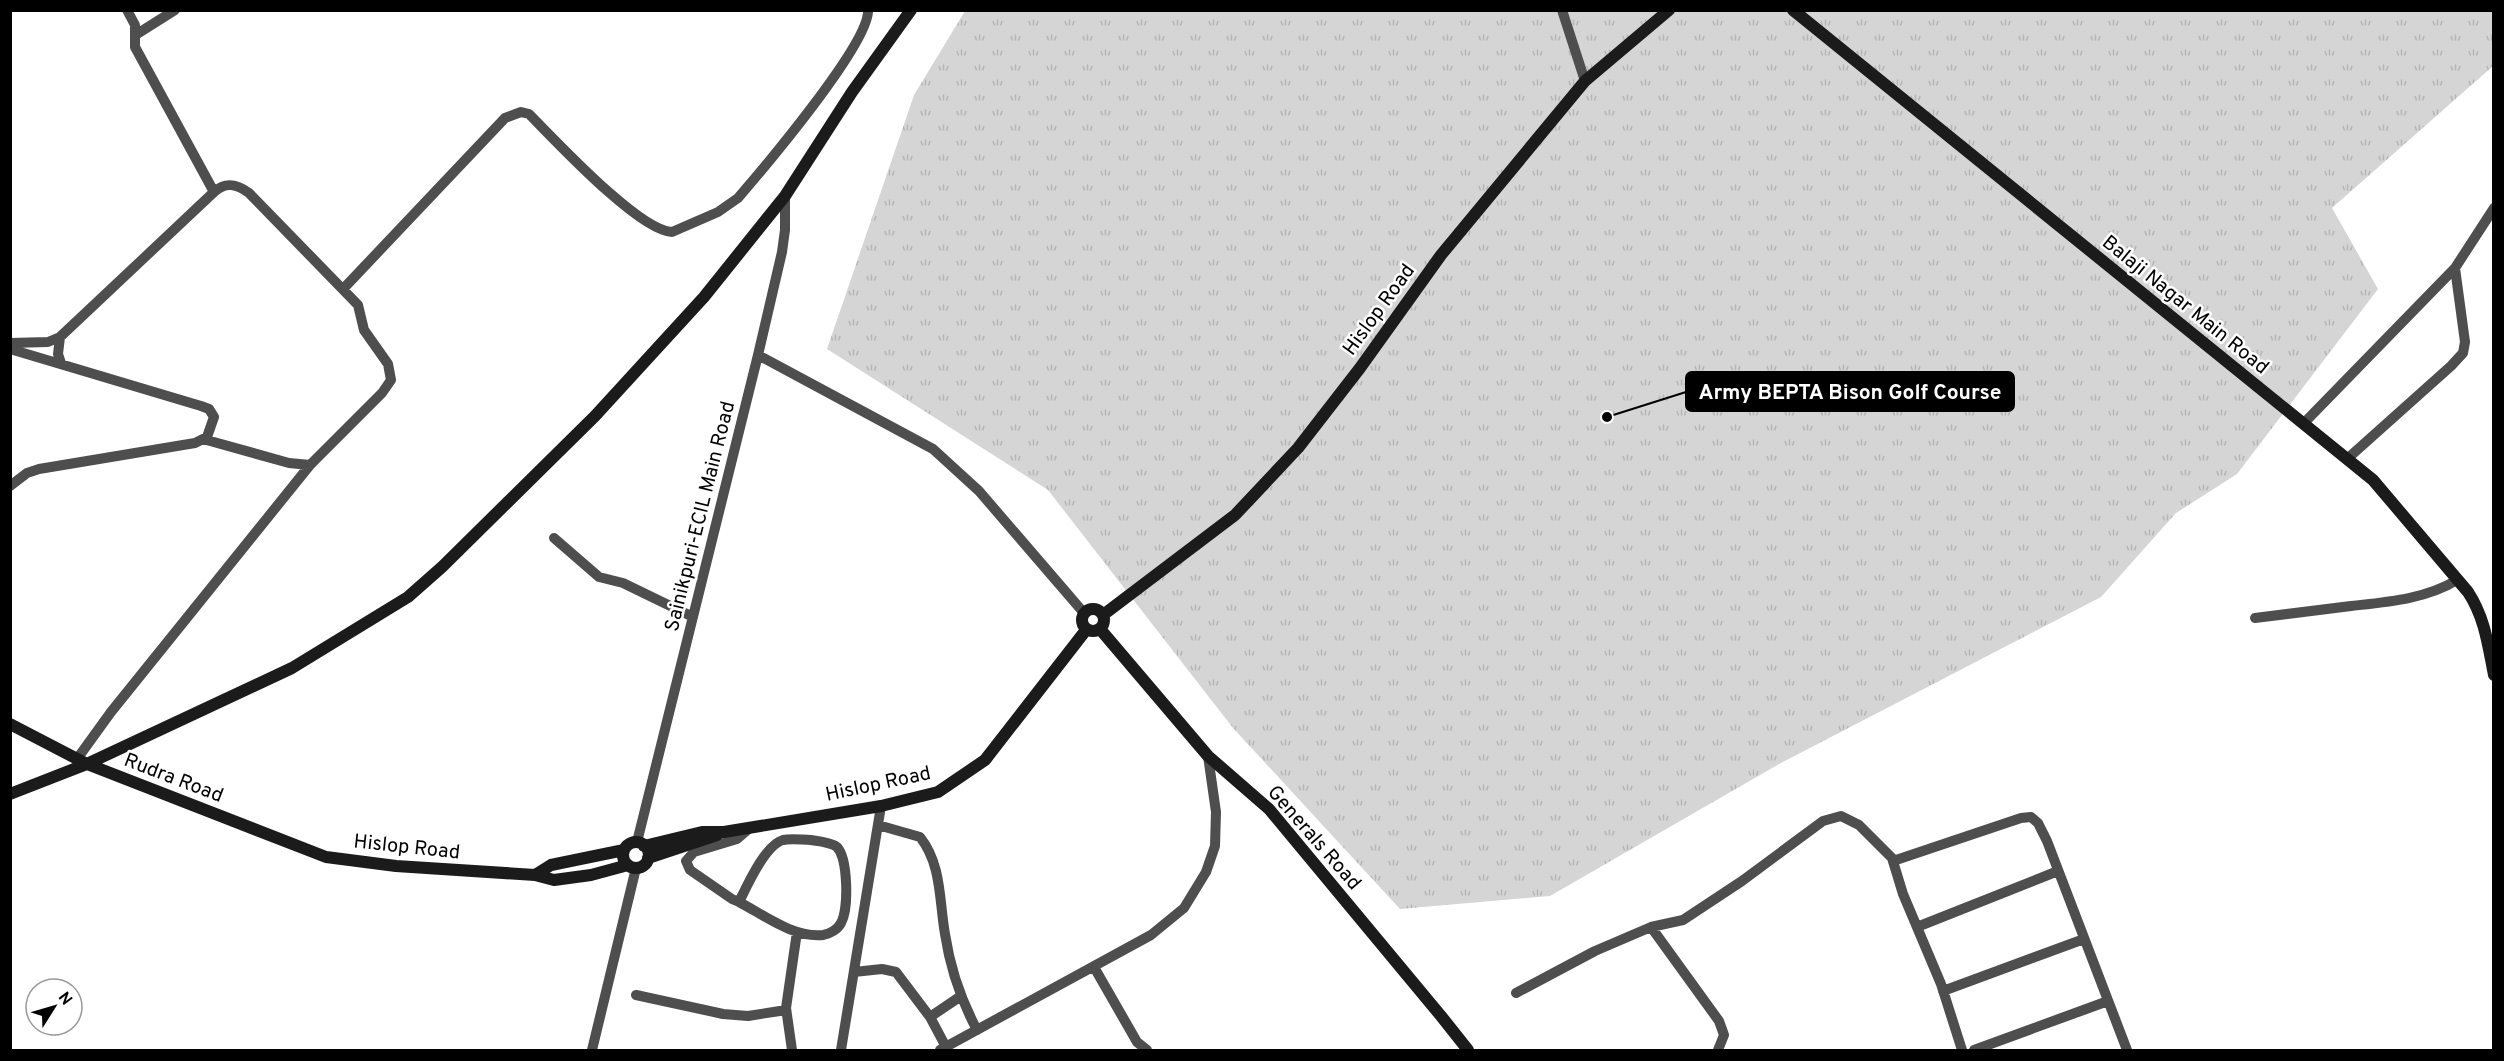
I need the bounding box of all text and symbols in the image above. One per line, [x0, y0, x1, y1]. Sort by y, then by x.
street label: Balaji Nagar Main Road [2096, 230, 2274, 381]
street label: Hislop Road [1338, 259, 1422, 361]
callout: Army BEPTA Bison Golf Course [1686, 372, 2014, 411]
text: Army BEPTA Bison Golf Course [1699, 380, 2001, 407]
street label: Sainikpuri-ECIL Main Road [660, 399, 742, 634]
street label: Rudra Road [120, 748, 227, 810]
street label: Hislop Road [823, 761, 933, 809]
street label: Generals Road [1261, 780, 1366, 896]
street label: Hislop Road [352, 829, 461, 867]
north arrow [24, 977, 84, 1037]
text: N [53, 989, 76, 1010]

